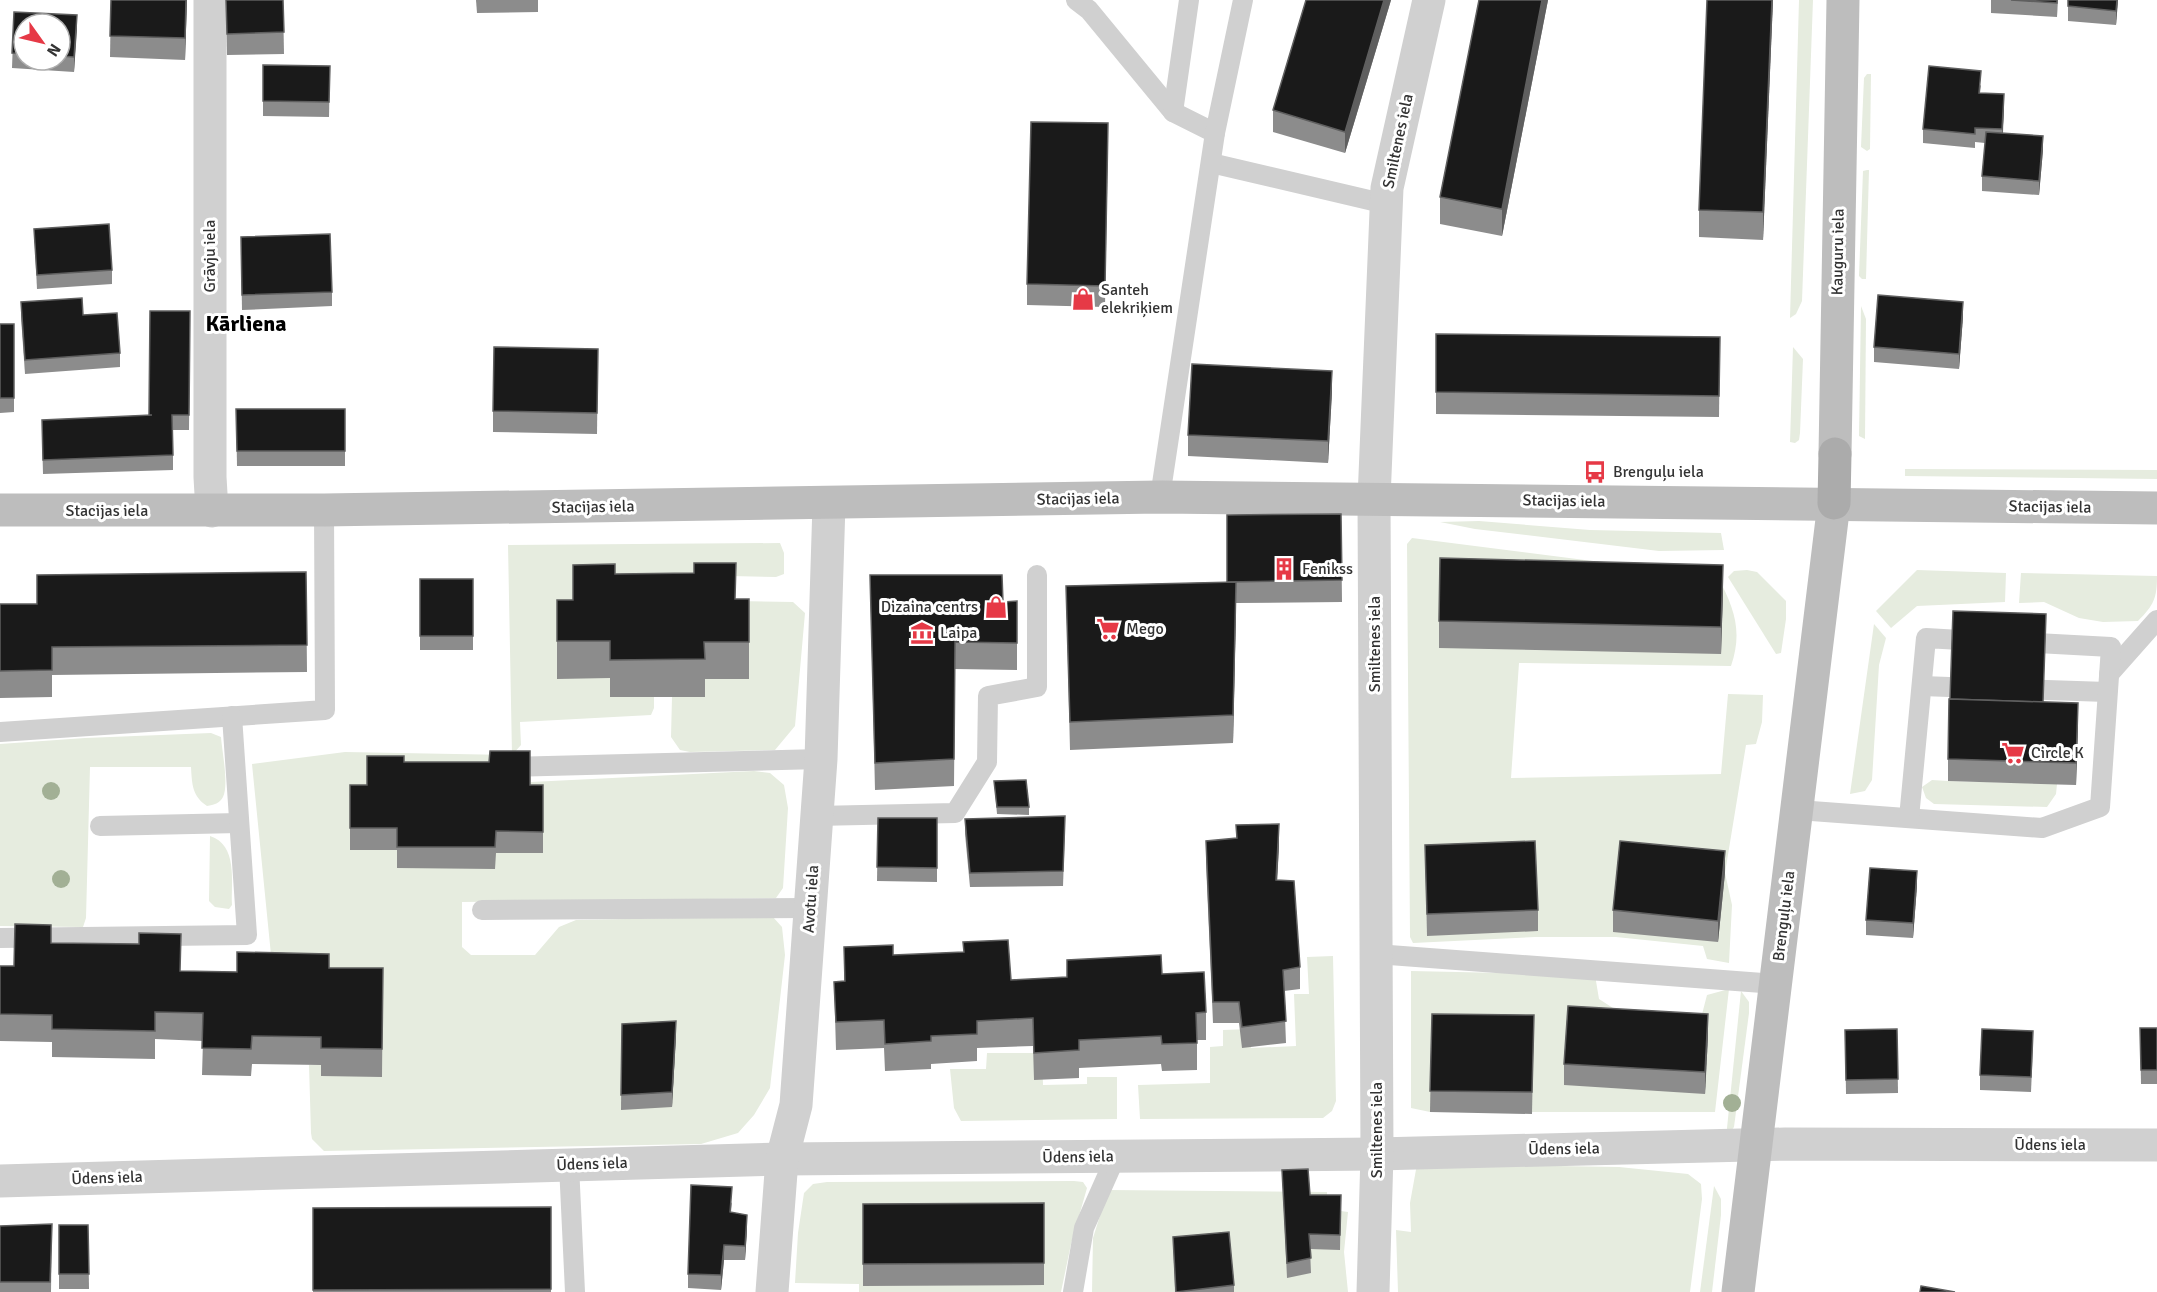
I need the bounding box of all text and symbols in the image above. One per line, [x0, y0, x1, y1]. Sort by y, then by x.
north arrow [12, 12, 72, 72]
text: N [42, 40, 65, 60]
street label: Smiltenes iela [1378, 92, 1418, 190]
street label: Kauguru iela [1827, 208, 1849, 296]
street label: Grāvju iela [200, 220, 220, 292]
place label: Santeh elekriķiem [1101, 280, 1173, 318]
shop icon: Santeh elekriķiem [1070, 286, 1096, 312]
district label: Kārliena [205, 310, 287, 337]
bus stop icon: Brenguļu iela [1582, 459, 1608, 485]
place label: Brenguļu iela [1613, 462, 1704, 482]
street label: Stacijas iela [1036, 488, 1120, 510]
street label: Stacijas iela [1522, 490, 1606, 512]
street label: Stacijas iela [551, 496, 635, 518]
street label: Stacijas iela [2008, 496, 2092, 518]
street label: Stacijas iela [66, 501, 148, 521]
building icon: Fenikss [1271, 556, 1297, 582]
place label: Fenikss [1302, 559, 1353, 579]
shop icon: Dizaina centrs [983, 594, 1009, 620]
street label: Smiltenes iela [1365, 596, 1385, 692]
place label: Dizaina centrs [881, 597, 978, 617]
supermarket icon: Mego [1095, 616, 1121, 642]
place label: Mego [1126, 619, 1164, 639]
museum icon: Laipa [909, 620, 935, 646]
place label: Laipa [940, 623, 977, 643]
supermarket icon: Circle K [2000, 740, 2026, 766]
place label: Circle K [2031, 743, 2084, 763]
street label: Avotu iela [799, 864, 823, 934]
street label: Brenguļu iela [1769, 870, 1799, 962]
street label: Smiltenes iela [1367, 1082, 1387, 1178]
street label: Ūdens iela [2014, 1135, 2086, 1155]
street label: Ūdens iela [1528, 1138, 1600, 1160]
street label: Ūdens iela [1042, 1146, 1114, 1168]
street label: Ūdens iela [556, 1153, 628, 1175]
street label: Ūdens iela [71, 1167, 143, 1189]

